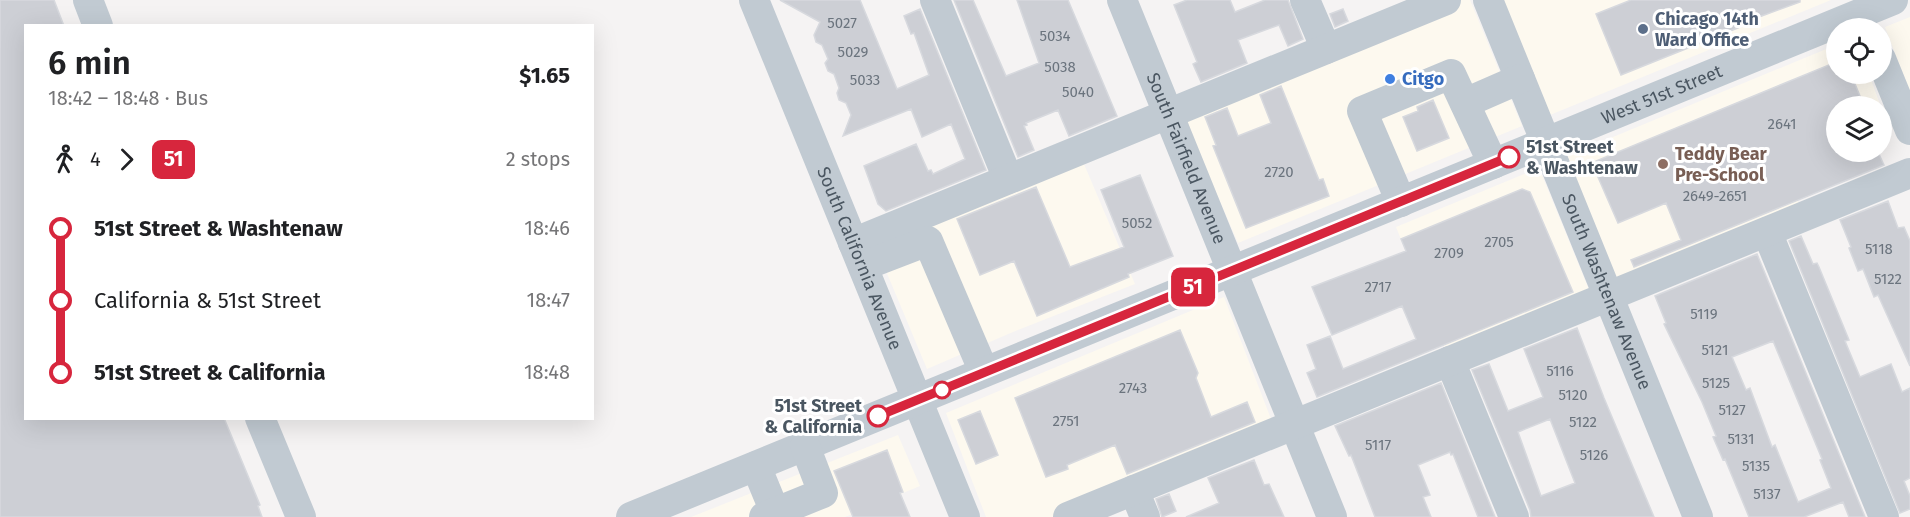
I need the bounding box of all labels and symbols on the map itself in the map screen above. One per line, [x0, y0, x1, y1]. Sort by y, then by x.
place label: Chicago 14th Ward Office [1655, 8, 1759, 51]
house number: 5027 [827, 14, 857, 32]
marker: Chicago 14th Ward Office [1636, 22, 1650, 36]
house number: 5034 [1039, 27, 1071, 45]
house number: 5029 [838, 43, 869, 61]
house number: 5038 [1044, 58, 1076, 76]
street label: West 51st Street [1598, 60, 1726, 129]
place label: Citgo [1402, 68, 1444, 90]
street label: South Fairfield Avenue [1142, 70, 1231, 247]
house number: 5033 [850, 71, 880, 89]
marker: Citgo [1383, 72, 1397, 86]
house number: 5040 [1062, 83, 1094, 101]
house number: 2641 [1767, 115, 1797, 133]
place label: 51st Street & Washtenaw [1526, 136, 1638, 179]
place label: Teddy Bear Pre-School [1675, 143, 1768, 186]
marker: 51st Street & Washtenaw [1498, 146, 1520, 168]
marker: Teddy Bear Pre-School [1656, 157, 1670, 171]
street label: South California Avenue [812, 163, 907, 353]
house number: 2720 [1264, 163, 1294, 181]
house number: 2649-2651 [1683, 187, 1747, 205]
street label: South Washtenaw Avenue [1557, 191, 1656, 393]
house number: 5052 [1122, 214, 1152, 232]
house number: 2705 [1484, 233, 1514, 251]
house number: 5118 [1865, 240, 1893, 258]
house number: 2709 [1434, 244, 1464, 262]
line badge: 51 [1166, 268, 1220, 306]
house number: 5122 [1874, 270, 1902, 288]
house number: 2717 [1365, 278, 1392, 296]
house number: 5119 [1690, 305, 1718, 323]
house number: 5121 [1702, 341, 1728, 359]
house number: 5116 [1546, 362, 1574, 380]
house number: 5125 [1702, 374, 1730, 392]
house number: 2743 [1119, 379, 1147, 397]
unlabelled marker [933, 381, 951, 399]
house number: 5120 [1558, 386, 1588, 404]
place label: 51st Street & California [764, 395, 863, 438]
house number: 5127 [1718, 401, 1746, 419]
marker: 51st Street & California [867, 405, 889, 427]
house number: 2751 [1053, 412, 1079, 430]
house number: 5122 [1569, 413, 1597, 431]
house number: 5131 [1728, 430, 1754, 448]
house number: 5117 [1365, 436, 1391, 454]
house number: 5126 [1580, 446, 1608, 464]
house number: 5135 [1742, 457, 1770, 475]
house number: 5137 [1753, 485, 1781, 503]

